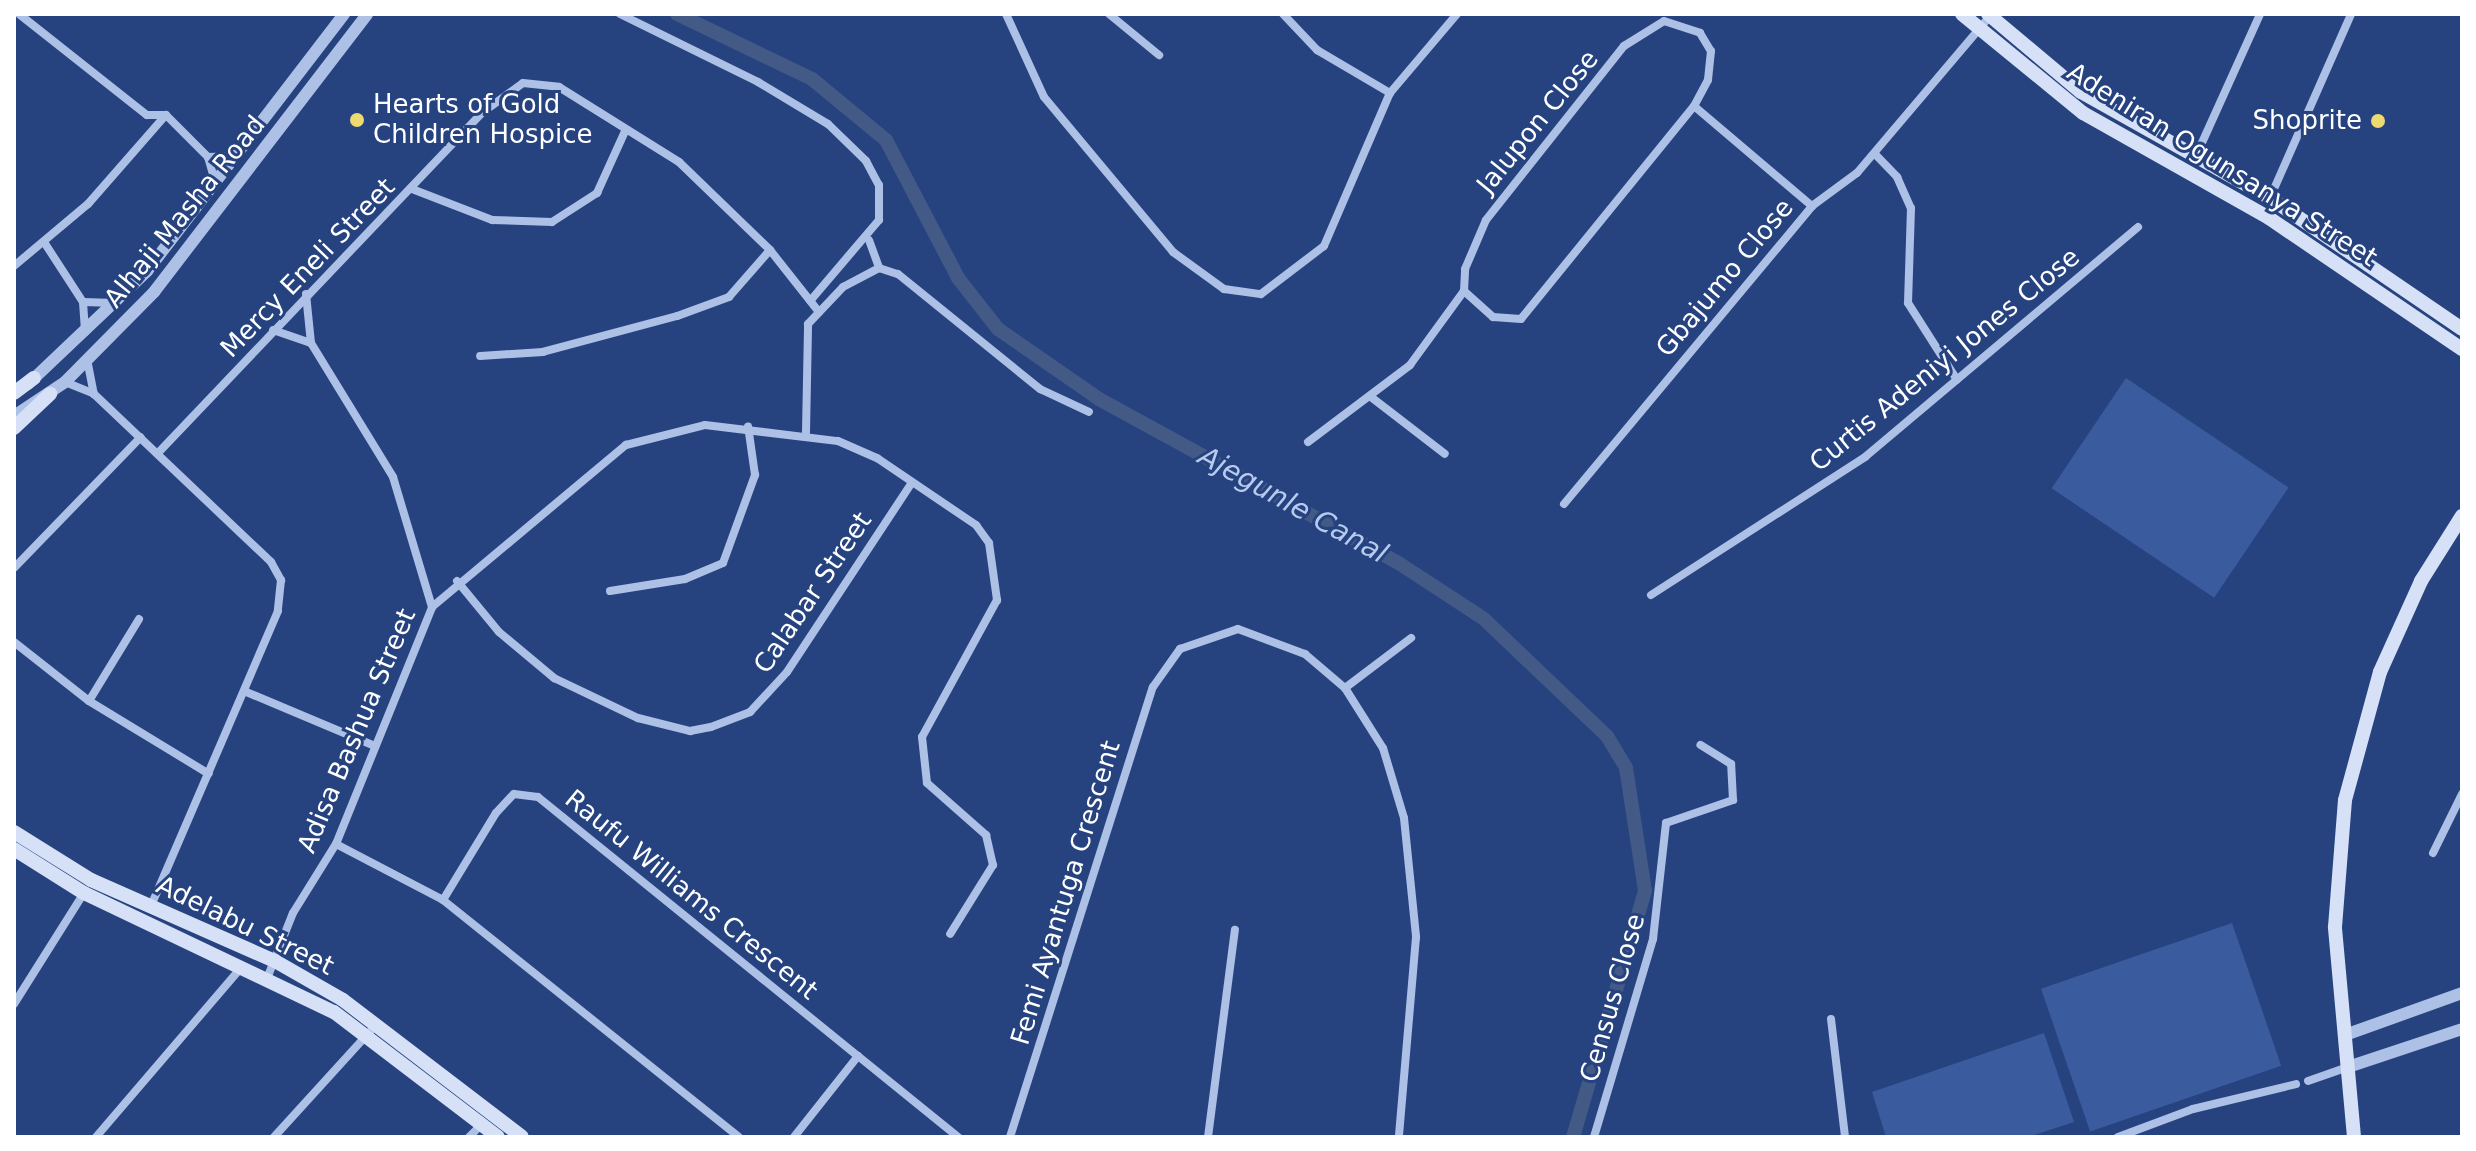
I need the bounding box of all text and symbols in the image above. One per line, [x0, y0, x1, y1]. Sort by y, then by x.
street label: Jalupon Close [1471, 44, 1605, 200]
street label: Adeniran Ogunsanya Street [2061, 57, 2383, 273]
place label: Hearts of Gold Children Hospice [373, 89, 592, 150]
place label: Shoprite [2253, 105, 2362, 137]
street label: Alhaji Masha Road [98, 110, 272, 314]
marker: Hearts of Gold Children Hospice [348, 111, 366, 129]
marker: Shoprite [2369, 112, 2387, 130]
street label: Mercy Eneli Street [214, 172, 402, 364]
street label: Gbajumo Close [1650, 193, 1800, 363]
street label: Curtis Adeniyi Jones Close [1804, 242, 2086, 478]
water label: Ajegunle Canal [1193, 439, 1393, 571]
street label: Calabar Street [748, 506, 878, 680]
street label: Adisa Bashua Street [291, 604, 423, 858]
street label: Femi Ayantuga Crescent [1005, 737, 1127, 1049]
street label: Raufu Williams Crescent [559, 784, 823, 1006]
street label: Adelabu Street [151, 870, 339, 982]
street label: Census Close [1574, 910, 1652, 1086]

